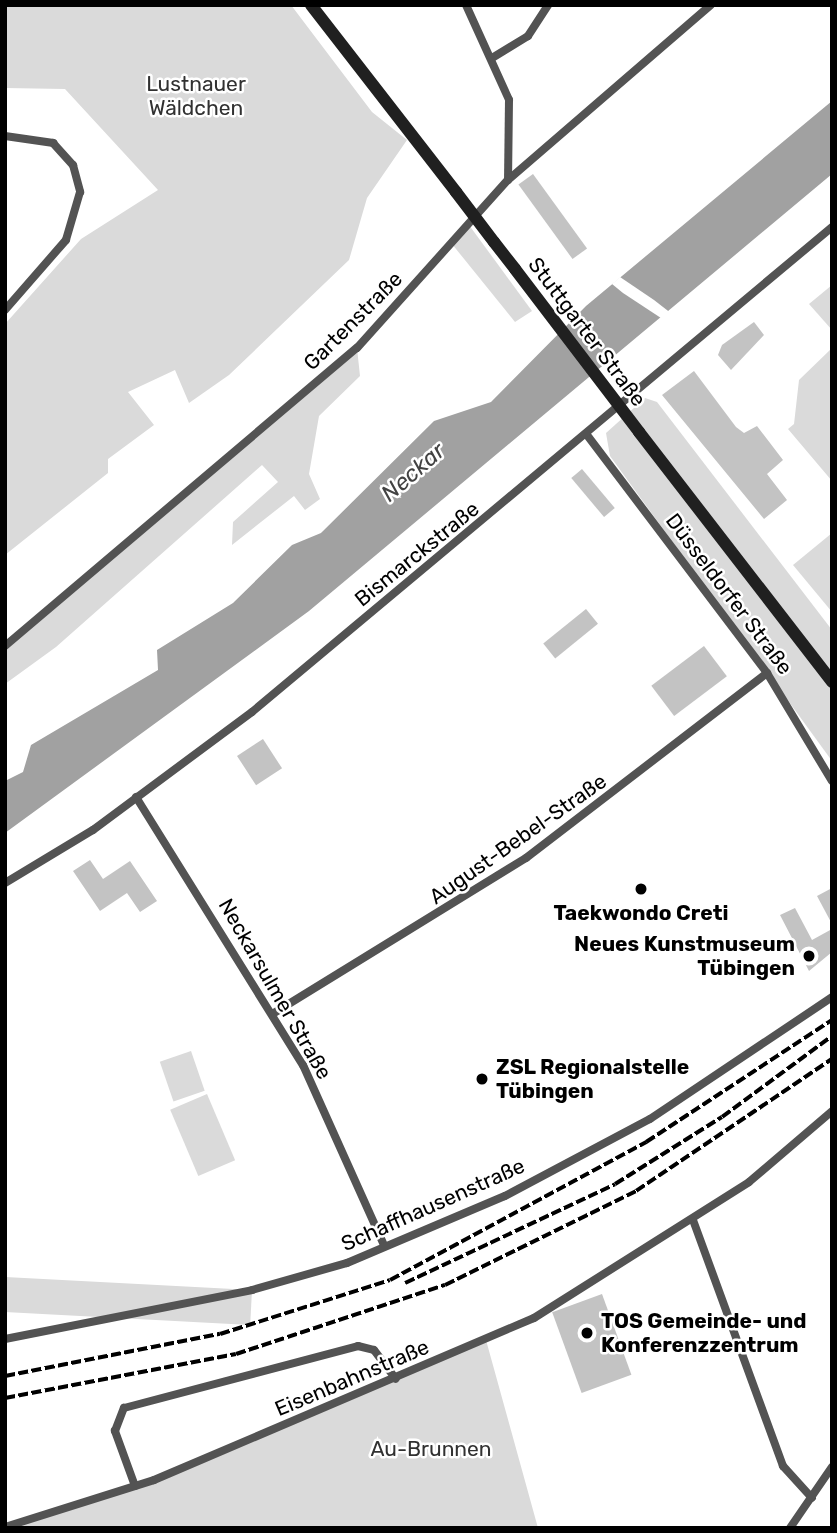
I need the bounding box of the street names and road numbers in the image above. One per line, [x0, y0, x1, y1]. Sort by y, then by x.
street label: Stuttgarter Straße [523, 252, 651, 412]
street label: Gartenstraße [298, 266, 408, 376]
street label: Bismarckstraße [350, 496, 484, 612]
street label: Düsseldorfer Straße [660, 508, 798, 680]
street label: August-Bebel-Straße [425, 768, 611, 910]
street label: Neckarsulmer Straße [213, 894, 337, 1084]
street label: Schaffhausenstraße [337, 1153, 529, 1257]
street label: Eisenbahnstraße [271, 1334, 433, 1422]

